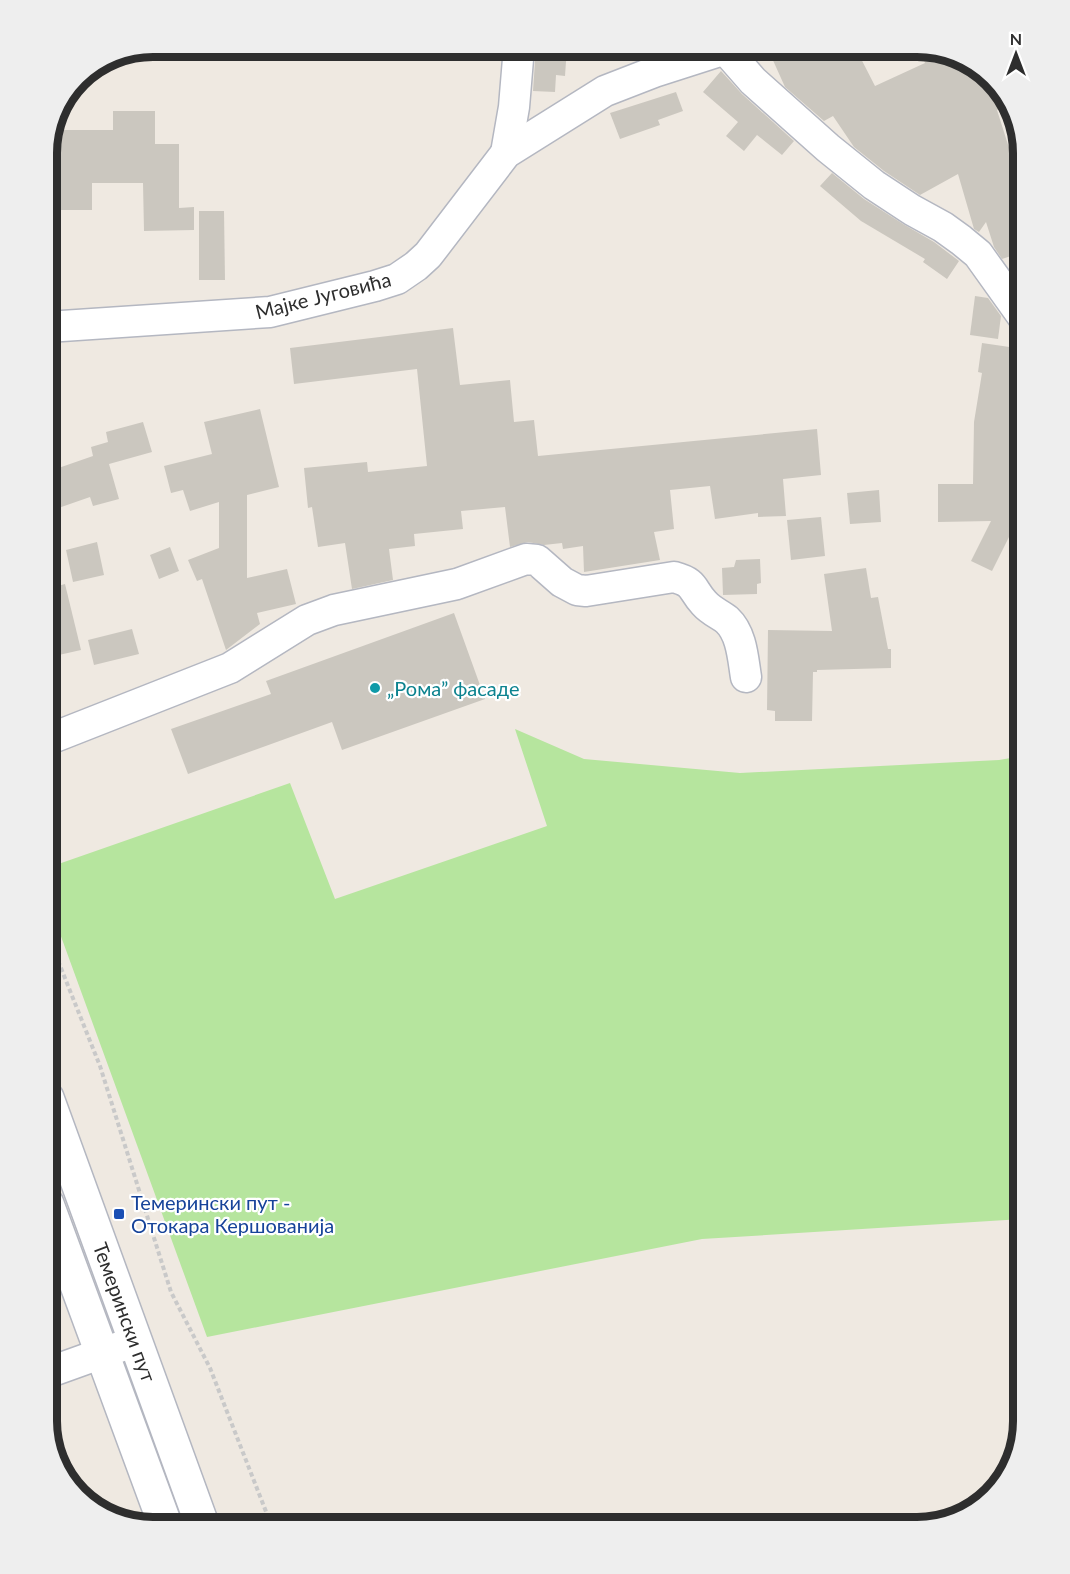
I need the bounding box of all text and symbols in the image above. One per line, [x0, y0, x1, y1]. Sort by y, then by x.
north arrow [986, 24, 1046, 84]
text: N [1010, 29, 1022, 48]
street label: Мајке Југовића [253, 267, 393, 323]
place label: „Рома” фасаде [387, 676, 519, 700]
marker: „Рома” фасаде [368, 681, 382, 695]
place label: Темерински пут - Отокара Кершованија [131, 1190, 334, 1237]
marker: Темерински пут - Отокара Кершованија [112, 1207, 126, 1221]
street label: Темерински пут [89, 1239, 161, 1385]

